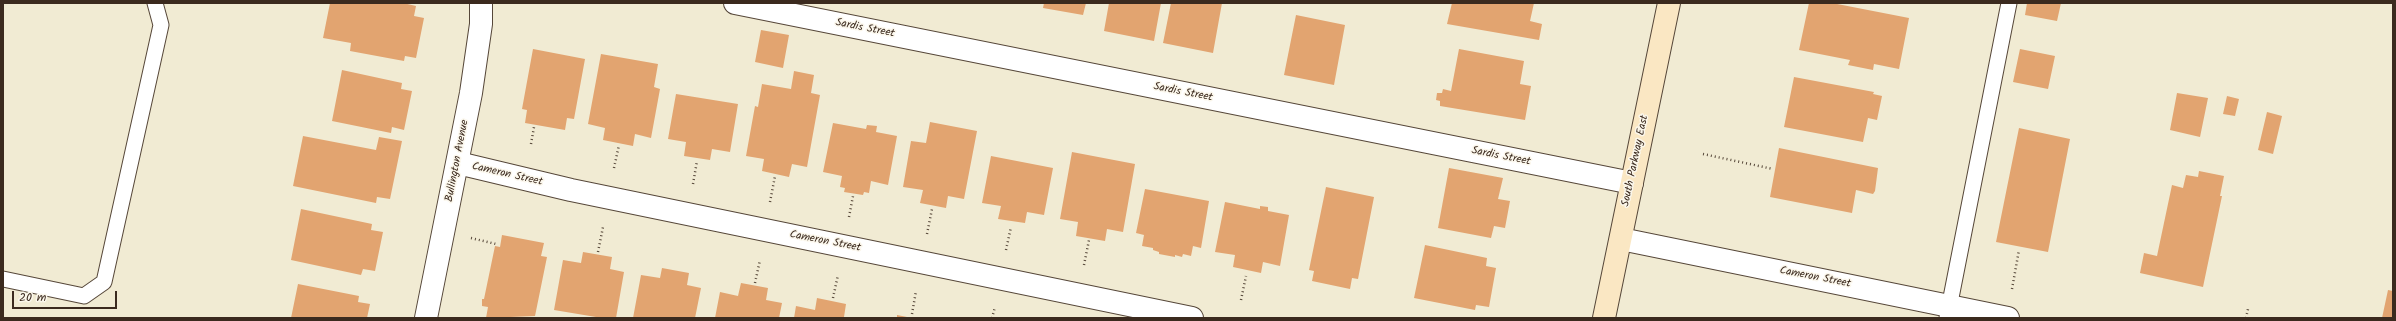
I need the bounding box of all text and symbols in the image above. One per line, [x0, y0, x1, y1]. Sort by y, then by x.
street label: Sardis Street [834, 17, 896, 41]
street label: Sardis Street [1152, 81, 1214, 105]
street label: South Parkway East [1620, 114, 1652, 208]
street label: Bullington Avenue [444, 119, 472, 203]
street label: Sardis Street [1470, 145, 1532, 169]
street label: Cameron Street [470, 160, 544, 190]
street label: Cameron Street [788, 229, 862, 255]
street label: Cameron Street [1778, 265, 1852, 291]
scale bar [14, 283, 119, 309]
text: 20 m [19, 288, 46, 307]

